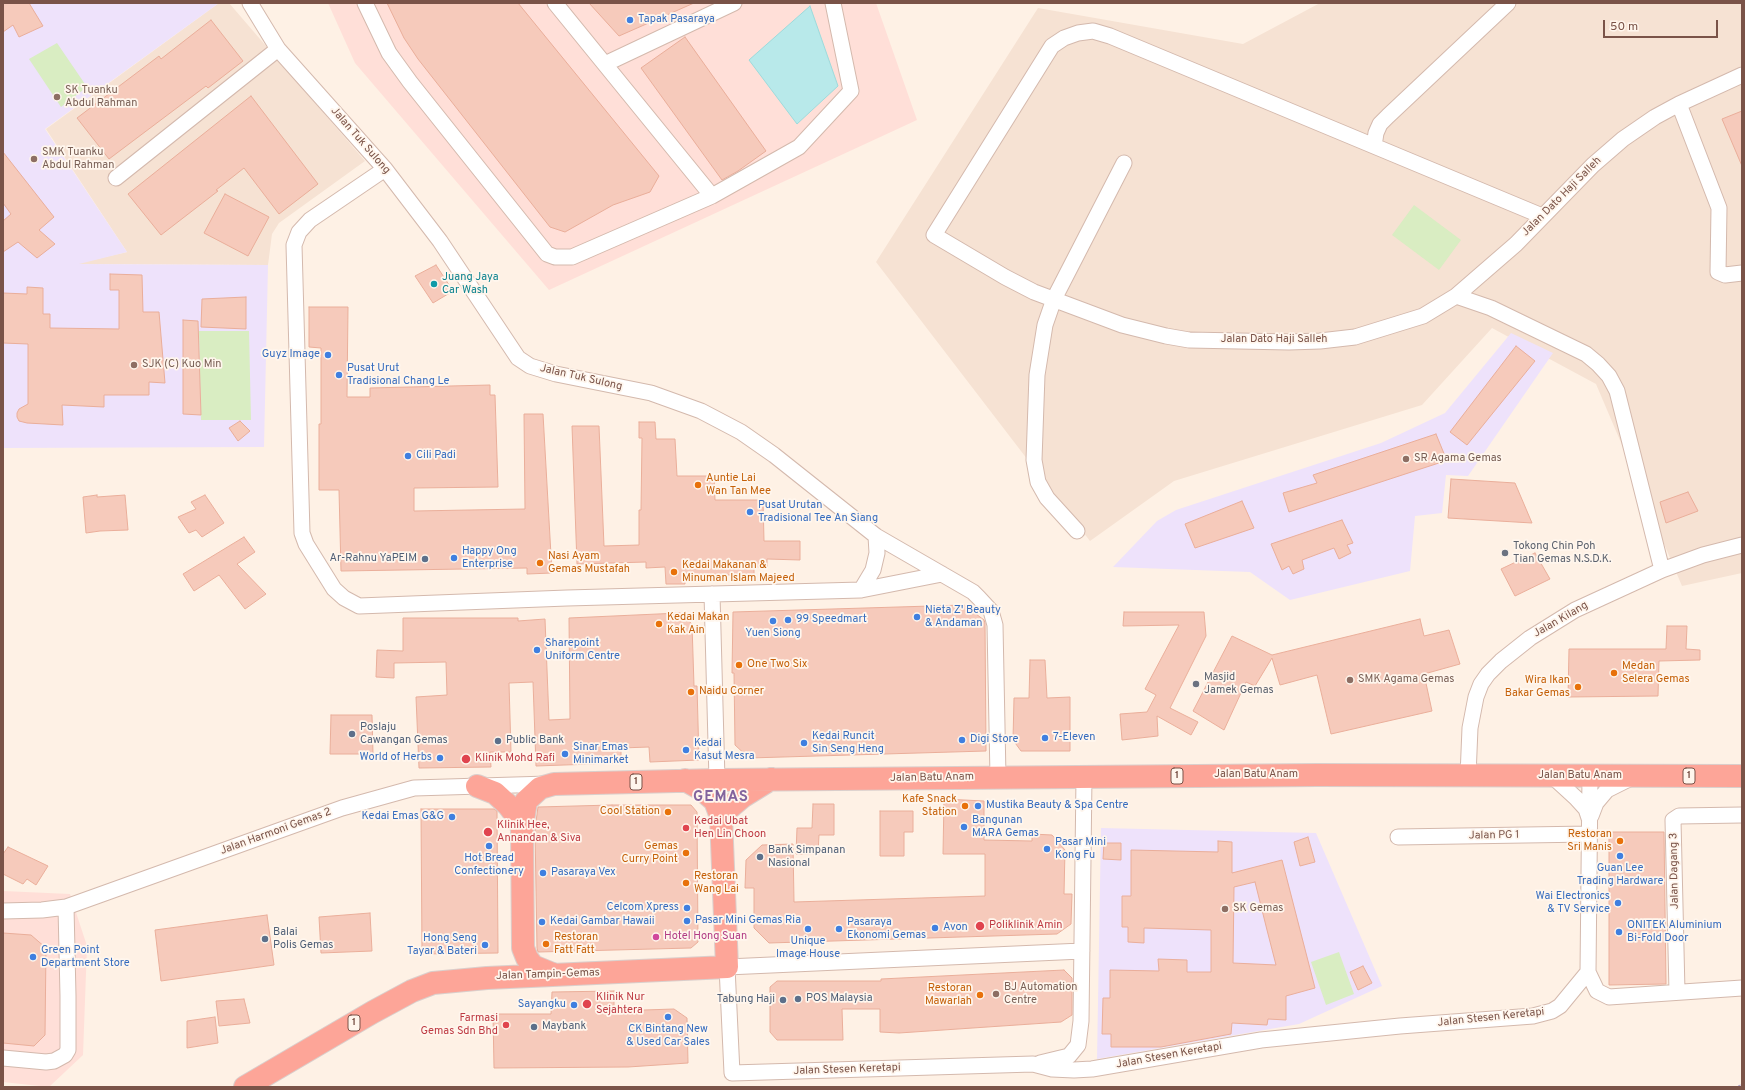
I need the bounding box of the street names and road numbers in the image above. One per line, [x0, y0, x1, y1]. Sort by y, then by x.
street label: Jalan Tuk Sulong [327, 105, 393, 177]
street label: Jalan Dato Haji Salleh [1520, 155, 1604, 239]
street label: Jalan Dato Haji Salleh [1221, 333, 1327, 347]
street label: Jalan Tuk Sulong [538, 362, 624, 394]
street label: Jalan Kilang [1531, 599, 1591, 641]
road number: 1 [1171, 768, 1183, 784]
street label: Jalan Batu Anam [1214, 768, 1298, 782]
road number: 1 [1683, 768, 1695, 784]
street label: Jalan Batu Anam [1538, 769, 1622, 783]
street label: Jalan Batu Anam [890, 771, 974, 785]
road number: 1 [630, 774, 642, 790]
street label: Jalan Harmoni Gemas 2 [219, 806, 333, 858]
street label: Jalan PG 1 [1469, 829, 1519, 843]
street label: Jalan Dagang 3 [1668, 833, 1682, 909]
street label: Jalan Tampin-Gemas [496, 967, 600, 983]
street label: Jalan Stesen Keretapi [1437, 1006, 1545, 1030]
road number: 1 [348, 1015, 360, 1031]
street label: Jalan Stesen Keretapi [1115, 1040, 1223, 1072]
street label: Jalan Stesen Keretapi [793, 1062, 901, 1078]

